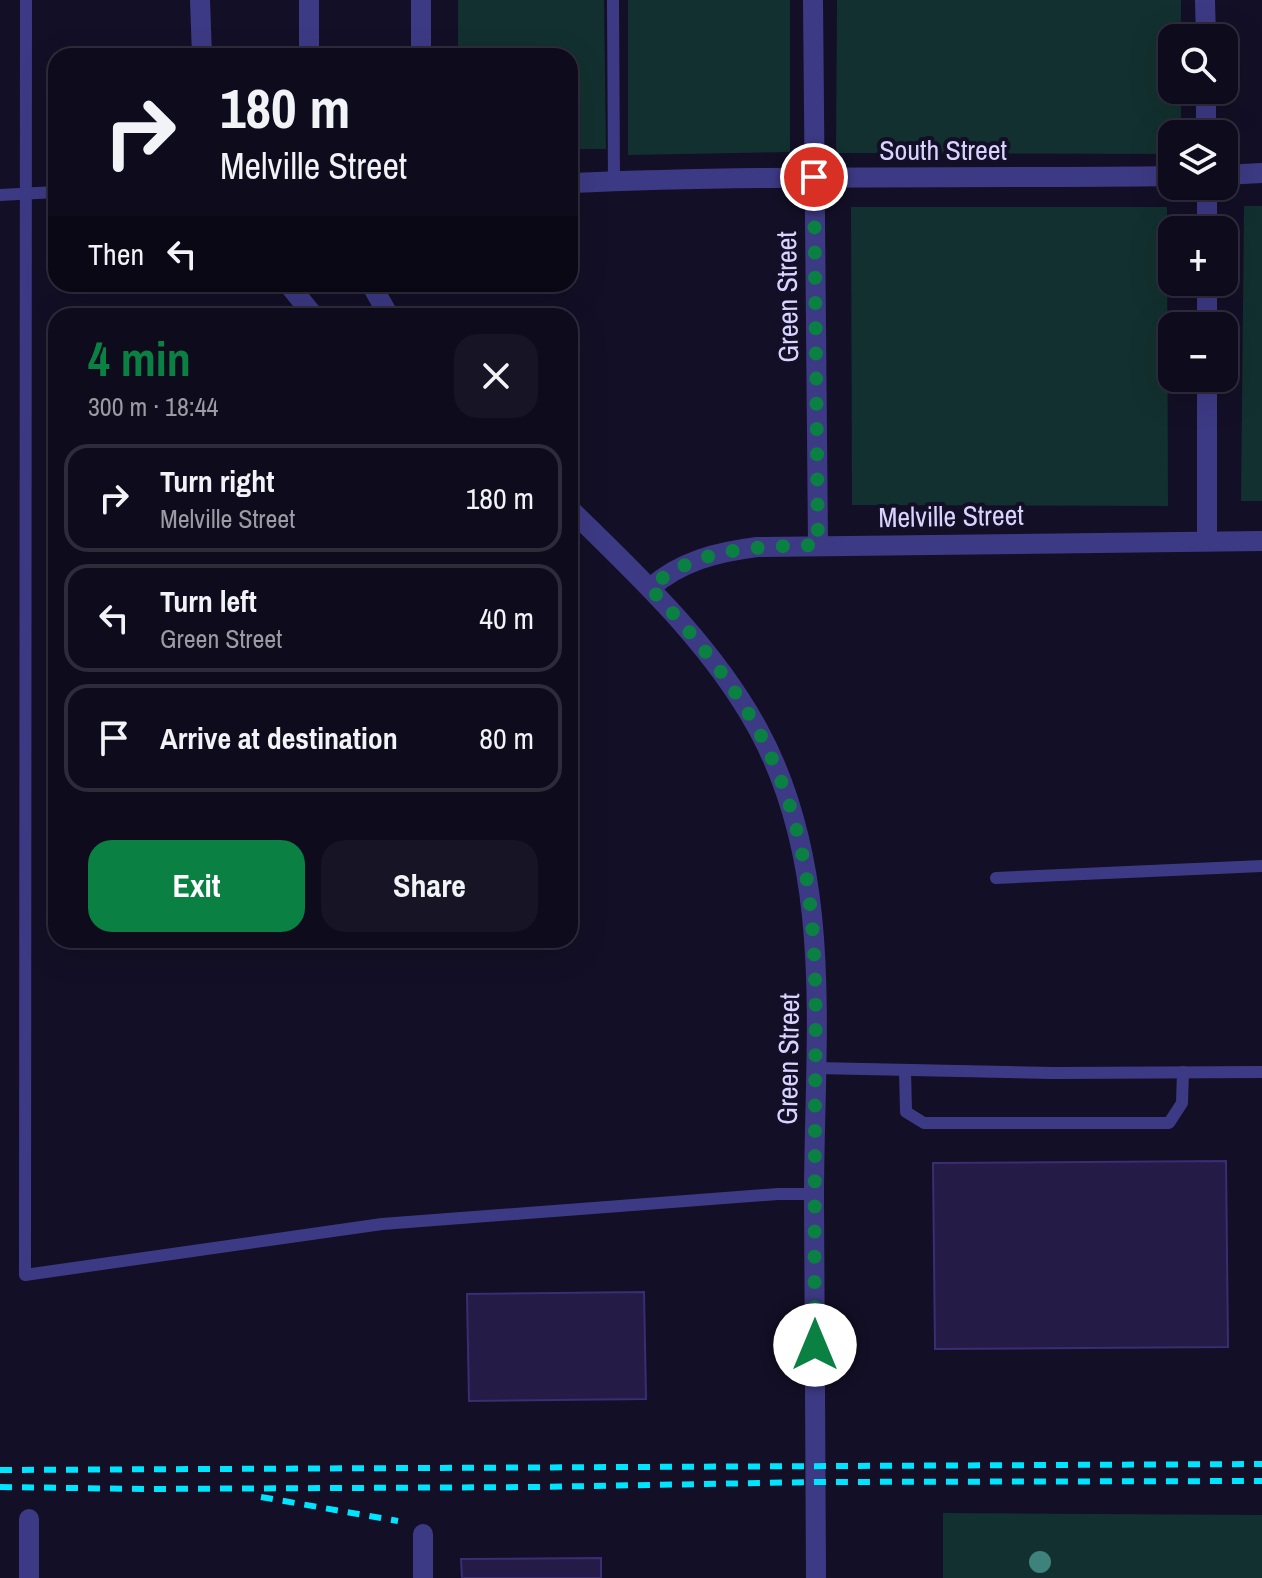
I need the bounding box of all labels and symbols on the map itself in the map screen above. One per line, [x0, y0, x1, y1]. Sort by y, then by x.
street label: South Street [879, 131, 1007, 169]
pin [780, 143, 848, 211]
street label: Green Street [767, 231, 807, 363]
street label: Melville Street [878, 496, 1024, 536]
street label: Green Street [768, 993, 808, 1125]
position arrow [773, 1303, 857, 1387]

